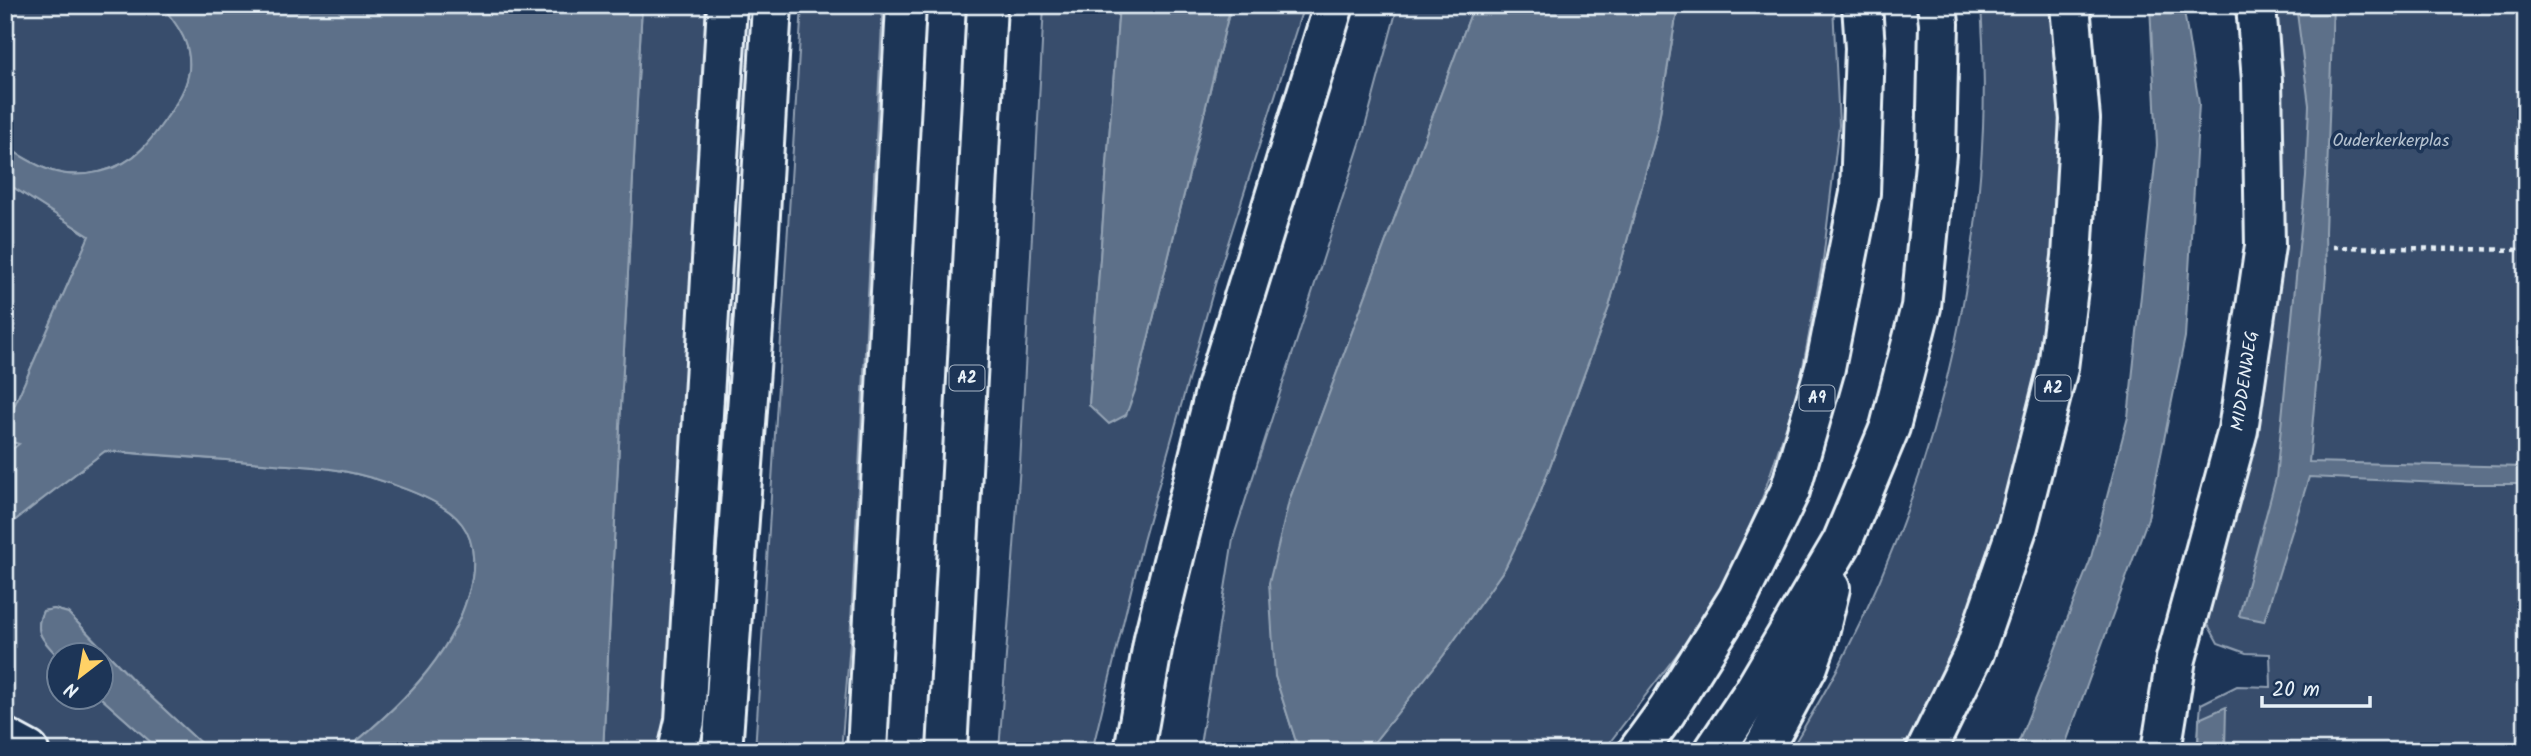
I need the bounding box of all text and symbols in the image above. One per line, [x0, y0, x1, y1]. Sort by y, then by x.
park label: Ouderkerkerplas [2333, 127, 2450, 156]
street label: MIDDENWEG [2223, 329, 2267, 433]
road number: A2 [950, 366, 984, 390]
road number: A2 [2036, 376, 2070, 400]
road number: A9 [1800, 386, 1834, 410]
north arrow [46, 640, 116, 710]
scale bar [2262, 665, 2370, 709]
text: N [59, 673, 85, 705]
text: 20 m [2272, 674, 2320, 707]

